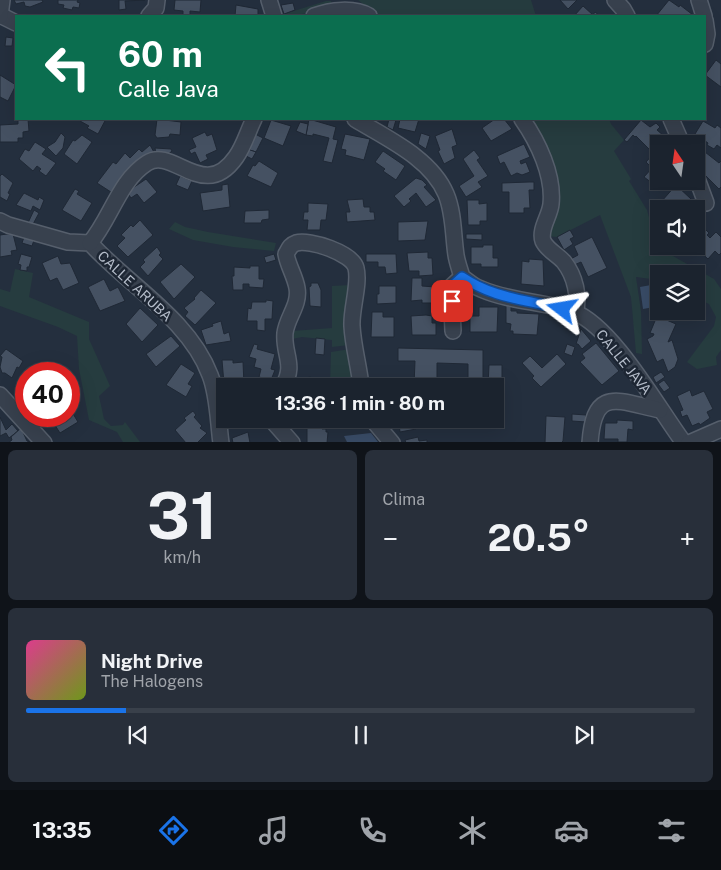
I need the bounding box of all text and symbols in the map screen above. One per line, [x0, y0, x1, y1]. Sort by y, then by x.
text: 60 m [118, 34, 203, 75]
icon: left [35, 35, 100, 100]
text: Calle Java [118, 76, 219, 102]
north arrow [650, 135, 705, 190]
map controls [650, 135, 705, 320]
button: sound [650, 200, 705, 255]
street label: CALLE ARUBA [94, 247, 176, 325]
button: layers [650, 265, 705, 320]
pin [431, 280, 473, 322]
position arrow [535, 282, 587, 334]
icon: arrive [438, 287, 466, 315]
street label: CALLE JAVA [593, 326, 655, 398]
speed limit sign: 40 [15, 362, 80, 427]
text: 13:36 · 1 min · 80 m [275, 392, 445, 414]
text: 31 [147, 477, 218, 554]
text: Clima [383, 490, 425, 509]
text: 20.5° [487, 515, 590, 560]
text: − [383, 522, 398, 555]
text: + [679, 522, 695, 555]
text: km/h [163, 548, 201, 567]
text: Night Drive [101, 650, 203, 672]
text: The Halogens [101, 672, 203, 691]
icon: previous [124, 721, 152, 749]
icon: pause [347, 721, 375, 749]
icon: next [570, 721, 598, 749]
icon: directions [156, 813, 191, 848]
icon: music [256, 813, 291, 848]
icon: phone [355, 813, 390, 848]
icon: climate [455, 813, 490, 848]
icon: car [554, 813, 589, 848]
icon: filters [654, 813, 689, 848]
text: 13:35 [32, 817, 92, 843]

